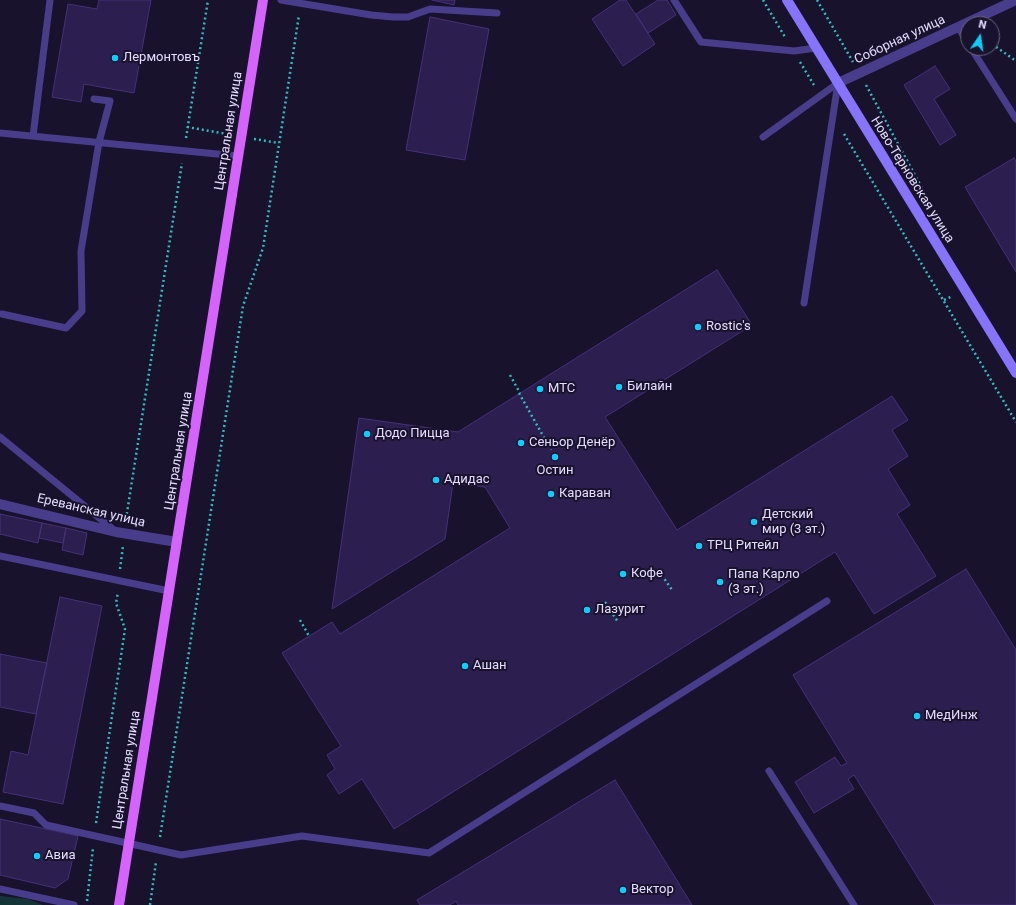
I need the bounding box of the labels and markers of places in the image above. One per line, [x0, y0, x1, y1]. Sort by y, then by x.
place label: Лермонтовъ [123, 50, 200, 66]
marker: Лермонтовъ [110, 53, 120, 63]
place label: Rostic's [706, 319, 751, 335]
marker: Rostic's [693, 322, 703, 332]
place label: Билайн [627, 379, 672, 395]
place label: МТС [548, 381, 575, 397]
marker: Билайн [614, 382, 624, 392]
marker: МТС [535, 384, 545, 394]
place label: Додо Пицца [375, 426, 449, 442]
marker: Додо Пицца [362, 429, 372, 439]
place label: Сеньор Денёр [529, 435, 615, 451]
marker: Сеньор Денёр [516, 438, 526, 448]
marker: Остин [550, 452, 560, 462]
place label: Остин [536, 463, 574, 479]
place label: Адидас [444, 472, 490, 488]
marker: Адидас [431, 475, 441, 485]
place label: Караван [559, 486, 611, 502]
marker: Караван [546, 489, 556, 499]
place label: Детский мир (3 эт.) [762, 507, 825, 538]
marker: Детский мир (3 эт.) [749, 517, 759, 527]
place label: ТРЦ Ритейл [707, 538, 779, 554]
marker: ТРЦ Ритейл [694, 541, 704, 551]
place label: Кофе [631, 566, 663, 582]
place label: Папа Карло (3 эт.) [728, 567, 800, 598]
marker: Кофе [618, 569, 628, 579]
marker: Папа Карло (3 эт.) [715, 577, 725, 587]
place label: Лазурит [595, 602, 645, 618]
marker: Лазурит [582, 605, 592, 615]
place label: Ашан [473, 658, 507, 674]
marker: Ашан [460, 661, 470, 671]
place label: МедИнж [925, 708, 978, 724]
marker: МедИнж [912, 711, 922, 721]
place label: Авиа [45, 848, 75, 864]
marker: Авиа [32, 851, 42, 861]
place label: Вектор [631, 882, 674, 898]
marker: Вектор [618, 885, 628, 895]

